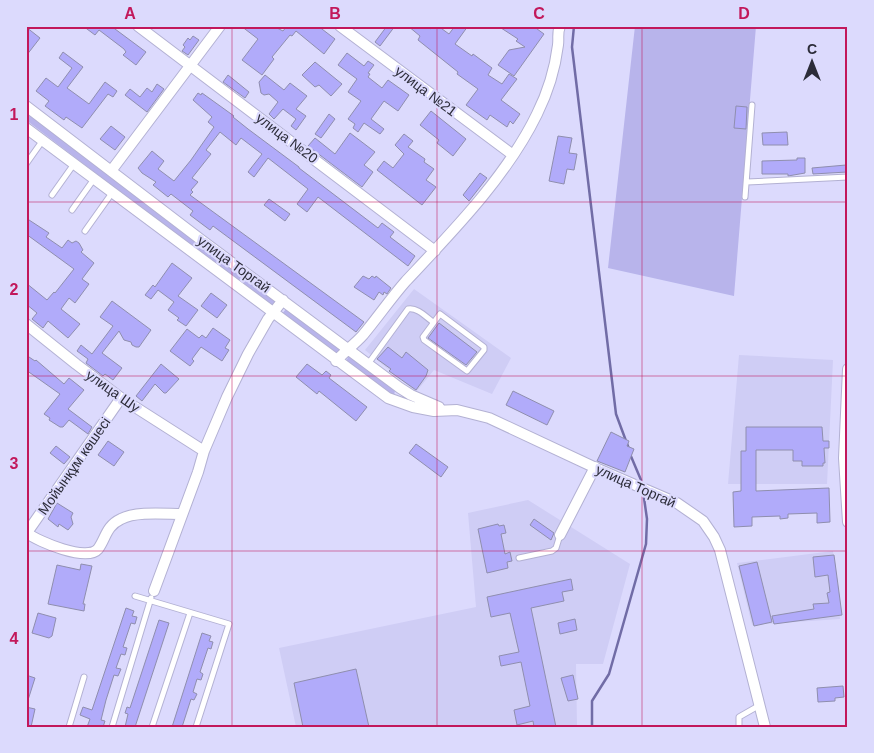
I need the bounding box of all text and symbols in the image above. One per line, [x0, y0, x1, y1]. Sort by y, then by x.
text: A [124, 5, 136, 22]
text: B [329, 5, 341, 22]
text: C [533, 5, 545, 22]
text: D [738, 5, 750, 22]
north arrow [786, 38, 836, 88]
text: С [807, 41, 817, 57]
street label: улица №21 [392, 63, 460, 119]
text: 1 [10, 106, 19, 123]
street label: улица №20 [253, 110, 321, 166]
street label: улица Торгай [195, 232, 273, 296]
text: 2 [10, 281, 19, 298]
street label: улица Шу [83, 367, 143, 415]
street label: Мойынқұм көшесі [34, 414, 114, 518]
text: 3 [10, 455, 19, 472]
street label: улица Торгай [594, 461, 678, 511]
text: 4 [10, 630, 19, 647]

